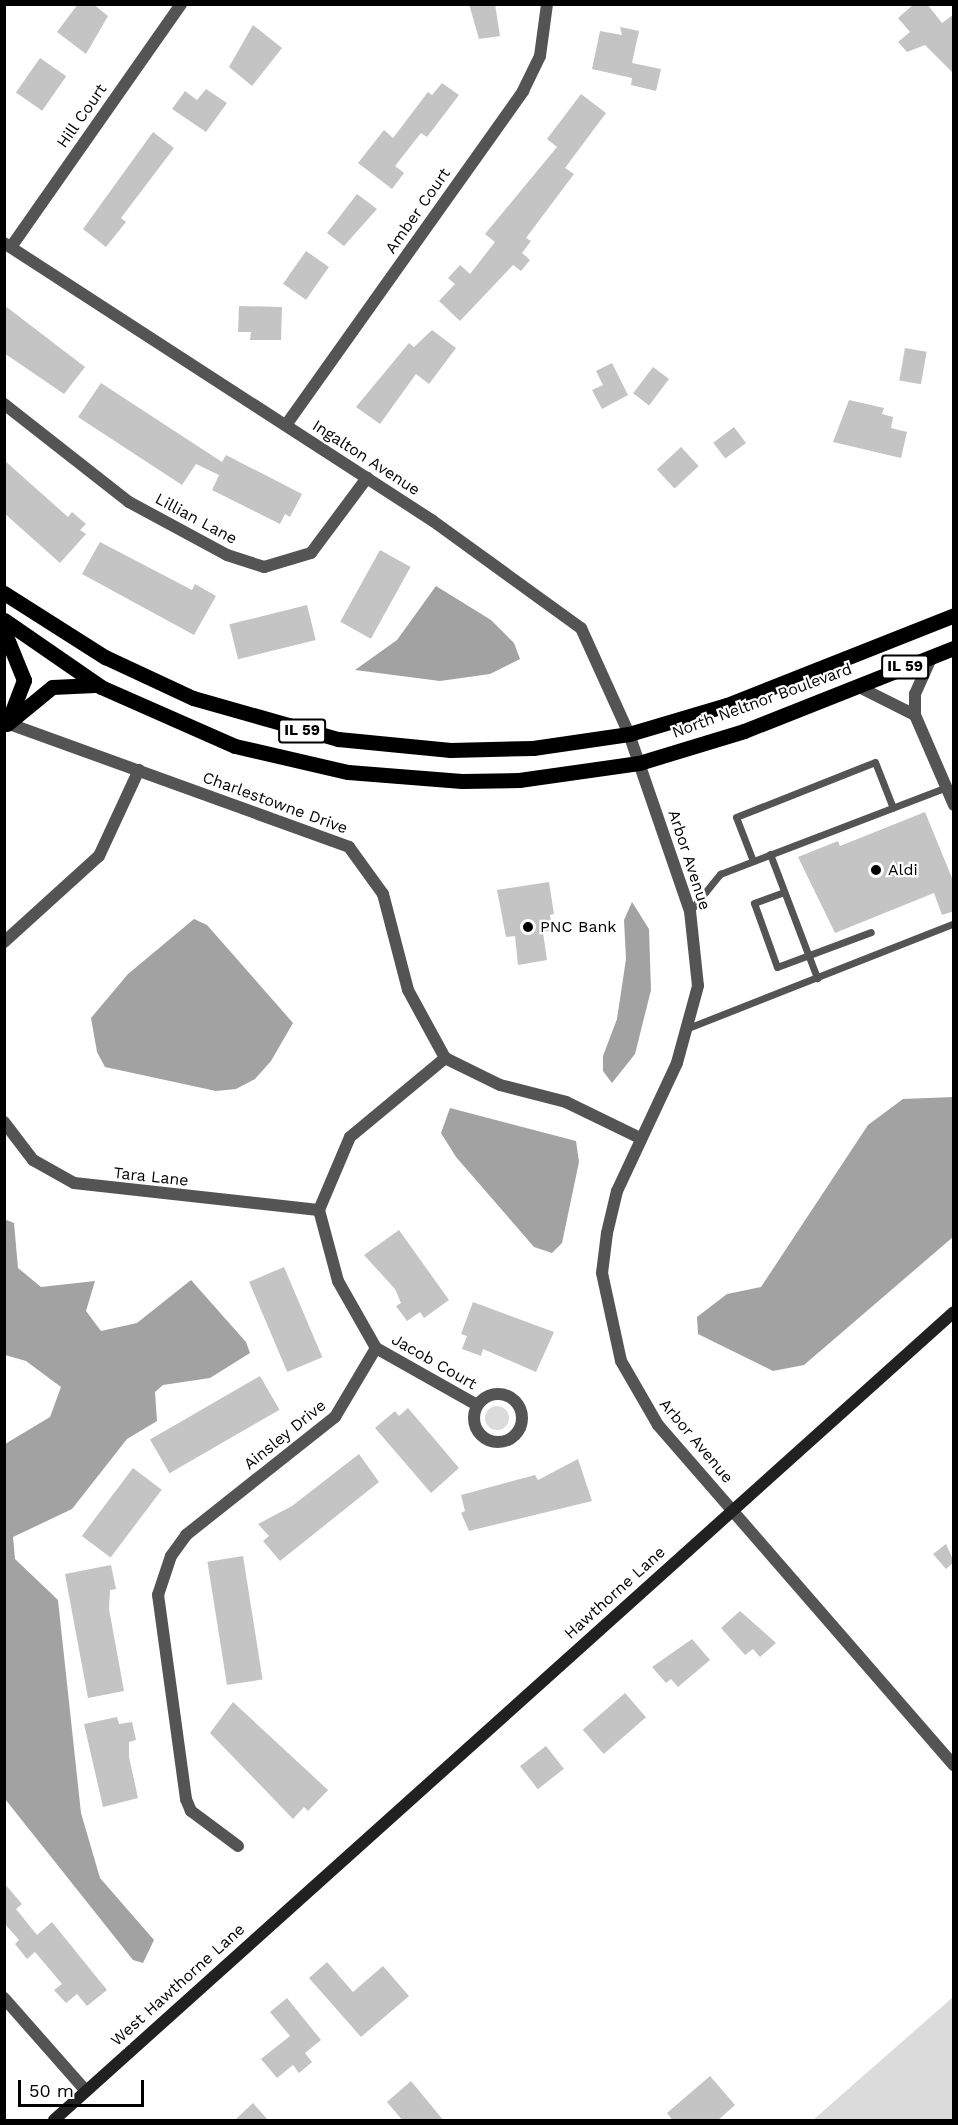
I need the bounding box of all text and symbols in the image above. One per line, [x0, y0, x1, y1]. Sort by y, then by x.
street label: Hill Court [53, 80, 111, 152]
street label: Amber Court [381, 164, 455, 258]
street label: Ingalton Avenue [308, 416, 424, 500]
street label: Lillian Lane [152, 489, 240, 549]
road number: IL 59 [880, 655, 930, 679]
street label: North Neltnor Boulevard [669, 659, 855, 743]
road number: IL 59 [276, 719, 328, 743]
street label: Charlestowne Drive [200, 768, 350, 838]
street label: Arbor Avenue [664, 807, 714, 913]
place label: Aldi [888, 860, 918, 880]
marker: Aldi [869, 863, 883, 877]
place label: PNC Bank [540, 917, 616, 937]
marker: PNC Bank [521, 920, 535, 934]
street label: Tara Lane [112, 1163, 190, 1191]
street label: Jacob Court [388, 1330, 480, 1394]
street label: Arbor Avenue [655, 1394, 737, 1488]
street label: Ainsley Drive [240, 1396, 330, 1474]
street label: Hawthorne Lane [561, 1543, 669, 1643]
street label: West Hawthorne Lane [107, 1920, 249, 2050]
scale bar [21, 2068, 147, 2106]
text: 50 m [29, 2080, 74, 2101]

